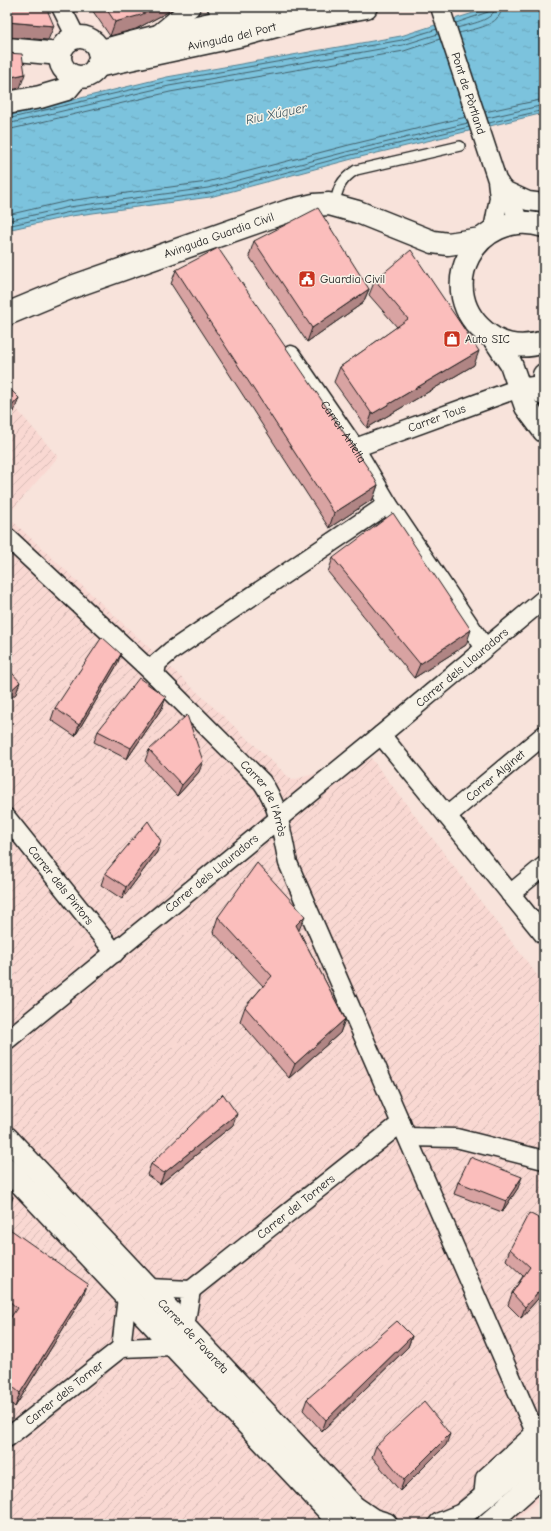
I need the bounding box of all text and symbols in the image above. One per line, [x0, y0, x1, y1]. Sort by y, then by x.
street label: Avinguda del Port [186, 19, 278, 53]
street label: Pont de Pòrtland [448, 51, 489, 136]
water label: Riu Xúquer [244, 100, 309, 127]
street label: Avinguda Guardia Civil [162, 210, 276, 261]
public building icon: Guardia Civil [297, 269, 317, 289]
place label: Guardia Civil [320, 272, 385, 286]
shop icon: Auto SIC [442, 329, 462, 349]
place label: Auto SIC [465, 332, 510, 346]
street label: Carrer Antella [318, 398, 369, 465]
street label: Carrer Tous [406, 401, 467, 435]
street label: Carrer dels Llauradors [413, 625, 511, 710]
street label: Carrer Alginet [463, 747, 528, 804]
street label: Carrer de l'Arròs [237, 757, 290, 838]
street label: Carrer dels Llauradors [162, 831, 261, 915]
street label: Carrer dels Pintors [25, 843, 97, 927]
street label: Carrer del Torners [254, 1171, 338, 1242]
street label: Carrer de Favareta [155, 1296, 232, 1376]
street label: Carrer dels Torner [23, 1358, 106, 1428]

